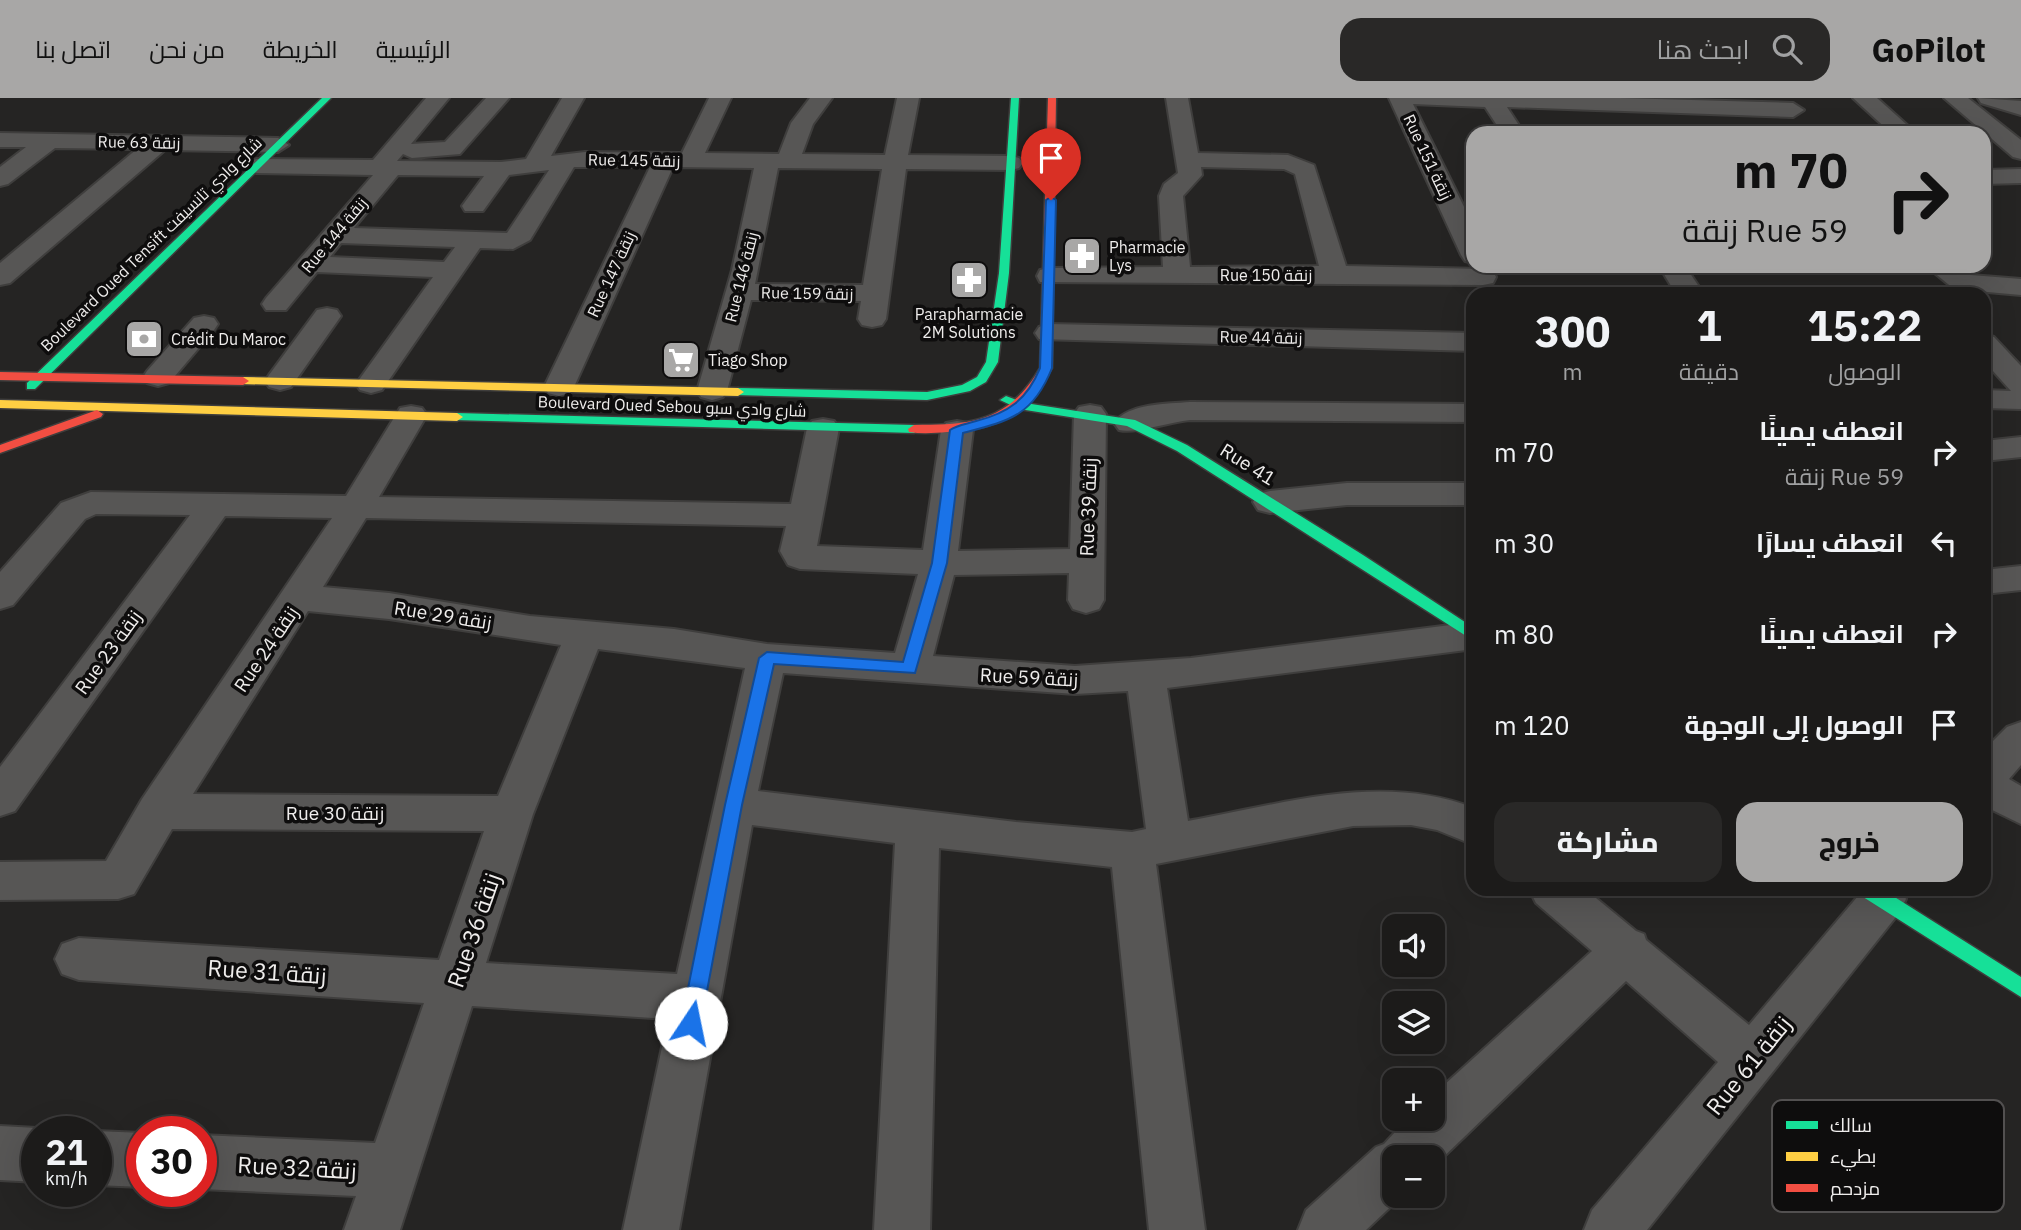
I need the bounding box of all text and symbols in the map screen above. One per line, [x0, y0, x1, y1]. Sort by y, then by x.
search box [1340, 18, 1830, 81]
text: GoPilot [1872, 28, 1986, 71]
icon: search [1768, 30, 1806, 68]
text: ابحث هنا [1657, 32, 1750, 66]
text: اتصل بنا [35, 33, 111, 65]
text: من نحن [149, 33, 225, 65]
text: الخريطة [263, 33, 338, 65]
text: الرئيسية [376, 33, 451, 65]
street label: Rue 151 زنقة [1399, 111, 1457, 203]
pin [1021, 128, 1081, 200]
street label: Rue 63 زنقة [97, 131, 181, 153]
street label: Boulevard Oued Tensift شارع وادي تانسيفت [36, 133, 269, 358]
text: 70 m [1734, 138, 1848, 201]
icon: arrive [1032, 139, 1070, 177]
street label: Rue 145 زنقة [588, 149, 680, 171]
icon: right [1872, 154, 1963, 245]
street label: Rue 144 زنقة [297, 193, 371, 277]
text: Rue 59 زنقة [1682, 209, 1848, 251]
street label: Rue 147 زنقة [582, 228, 640, 320]
street label: Rue 146 زنقة [720, 230, 762, 324]
pharmacy icon: Pharmacie Lys [1061, 235, 1103, 277]
place label: Pharmacie Lys [1109, 237, 1186, 275]
pharmacy icon: Parapharmacie 2M Solutions [948, 259, 990, 301]
street label: Rue 150 زنقة [1220, 265, 1312, 285]
street label: Rue 159 زنقة [761, 282, 853, 304]
text: 1 [1696, 298, 1722, 353]
text: 15:22 [1808, 298, 1922, 353]
place label: Parapharmacie 2M Solutions [915, 304, 1023, 342]
text: 300 [1535, 304, 1610, 359]
bank icon: Crédit Du Maroc [123, 318, 165, 360]
street label: Rue 44 زنقة [1219, 326, 1303, 348]
place label: Crédit Du Maroc [171, 329, 286, 349]
supermarket icon: Tiago Shop [660, 339, 702, 381]
place label: Tiago Shop [708, 350, 787, 370]
text: m [1562, 356, 1583, 386]
text: دقيقة [1679, 356, 1739, 386]
text: الوصول [1828, 356, 1902, 386]
street label: Boulevard Oued Sebou شارع وادي سبو [537, 391, 807, 425]
text: انعطف يمينًا [1759, 413, 1904, 447]
icon: right [1925, 433, 1963, 471]
text: 70 m [1494, 435, 1554, 469]
street label: Rue 41 [1216, 438, 1280, 490]
street label: Rue 39 زنقة [1074, 457, 1102, 557]
text: Rue 59 زنقة [1785, 461, 1904, 491]
icon: left [1925, 524, 1963, 562]
text: انعطف يسارًا [1756, 525, 1904, 559]
text: 30 m [1494, 526, 1554, 560]
street label: Rue 29 زنقة [393, 595, 493, 635]
street label: Rue 24 زنقة [229, 602, 303, 696]
street label: Rue 23 زنقة [69, 605, 147, 699]
icon: right [1925, 615, 1963, 653]
text: انعطف يمينًا [1759, 616, 1904, 650]
text: 80 m [1494, 617, 1554, 651]
street label: Rue 59 زنقة [979, 662, 1079, 692]
icon: arrive [1925, 706, 1963, 744]
text: الوصول إلى الوجهة [1685, 707, 1904, 741]
text: 120 m [1494, 708, 1570, 742]
street label: Rue 30 زنقة [286, 801, 384, 825]
button: مشاركة [1494, 802, 1722, 882]
button: خروج [1736, 802, 1963, 882]
street label: Rue 36 زنقة [439, 869, 507, 991]
map controls [1382, 914, 1445, 1208]
button: sound [1382, 914, 1445, 977]
street label: Rue 31 زنقة [207, 952, 327, 990]
position arrow [654, 986, 728, 1060]
button: layers [1382, 991, 1445, 1054]
street label: Rue 61 زنقة [1699, 1009, 1797, 1121]
button: + [1382, 1068, 1445, 1131]
legend [1772, 1100, 2004, 1212]
text: سالك [1830, 1113, 1872, 1137]
speed limit sign: 30 [126, 1116, 217, 1207]
text: 21 [45, 1129, 88, 1175]
text: بطيء [1830, 1144, 1876, 1171]
button: − [1382, 1145, 1445, 1208]
street label: Rue 32 زنقة [237, 1149, 357, 1185]
text: km/h [45, 1167, 88, 1190]
text: مزدحم [1830, 1176, 1880, 1202]

